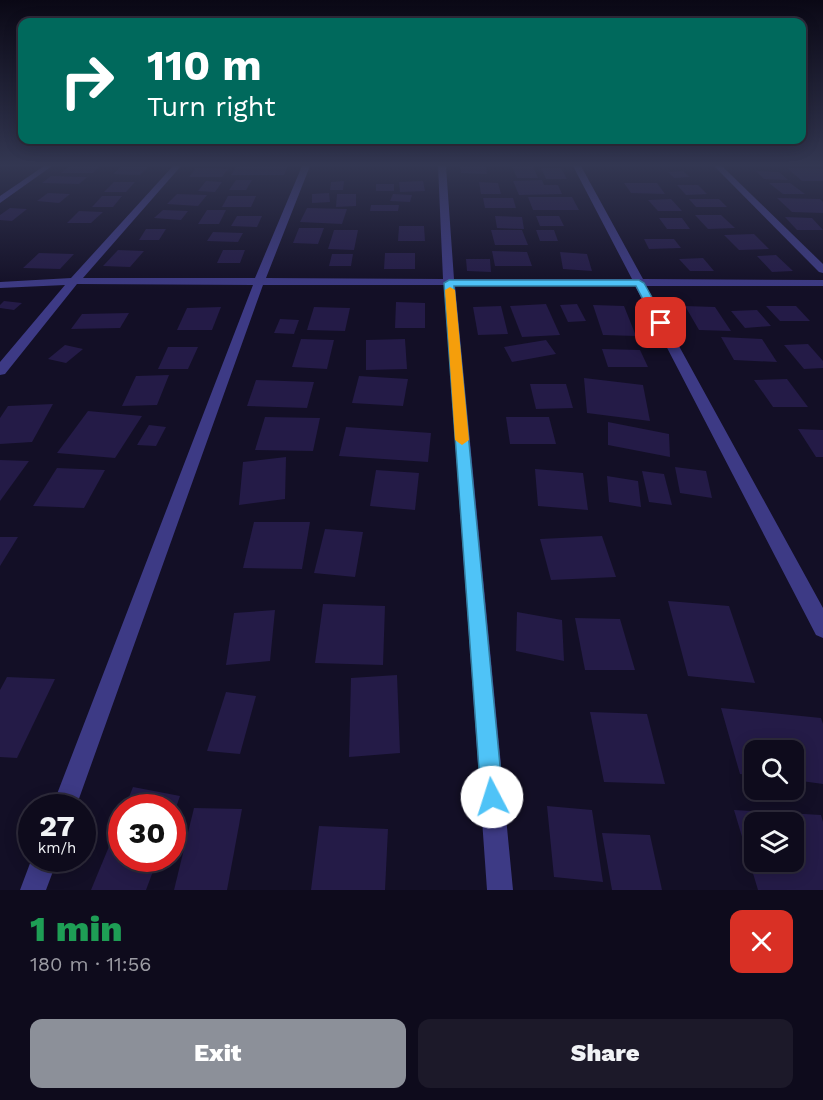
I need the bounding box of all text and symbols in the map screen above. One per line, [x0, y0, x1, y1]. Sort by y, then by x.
text: 110 m [147, 41, 262, 90]
icon: right [48, 42, 126, 120]
text: Turn right [147, 91, 276, 123]
pin [635, 297, 686, 348]
icon: arrive [644, 306, 677, 339]
map controls [744, 740, 804, 872]
button: search [744, 740, 804, 800]
position arrow [460, 765, 524, 829]
speed limit sign: 30 [108, 794, 186, 872]
text: 27 [39, 808, 75, 843]
button: layers [744, 812, 804, 872]
text: km/h [38, 839, 76, 857]
text: 1 min [30, 908, 123, 950]
button: close [730, 910, 793, 973]
text: 180 m · 11:56 [30, 952, 152, 976]
button: Exit [30, 1019, 406, 1088]
button: Share [418, 1019, 793, 1088]

